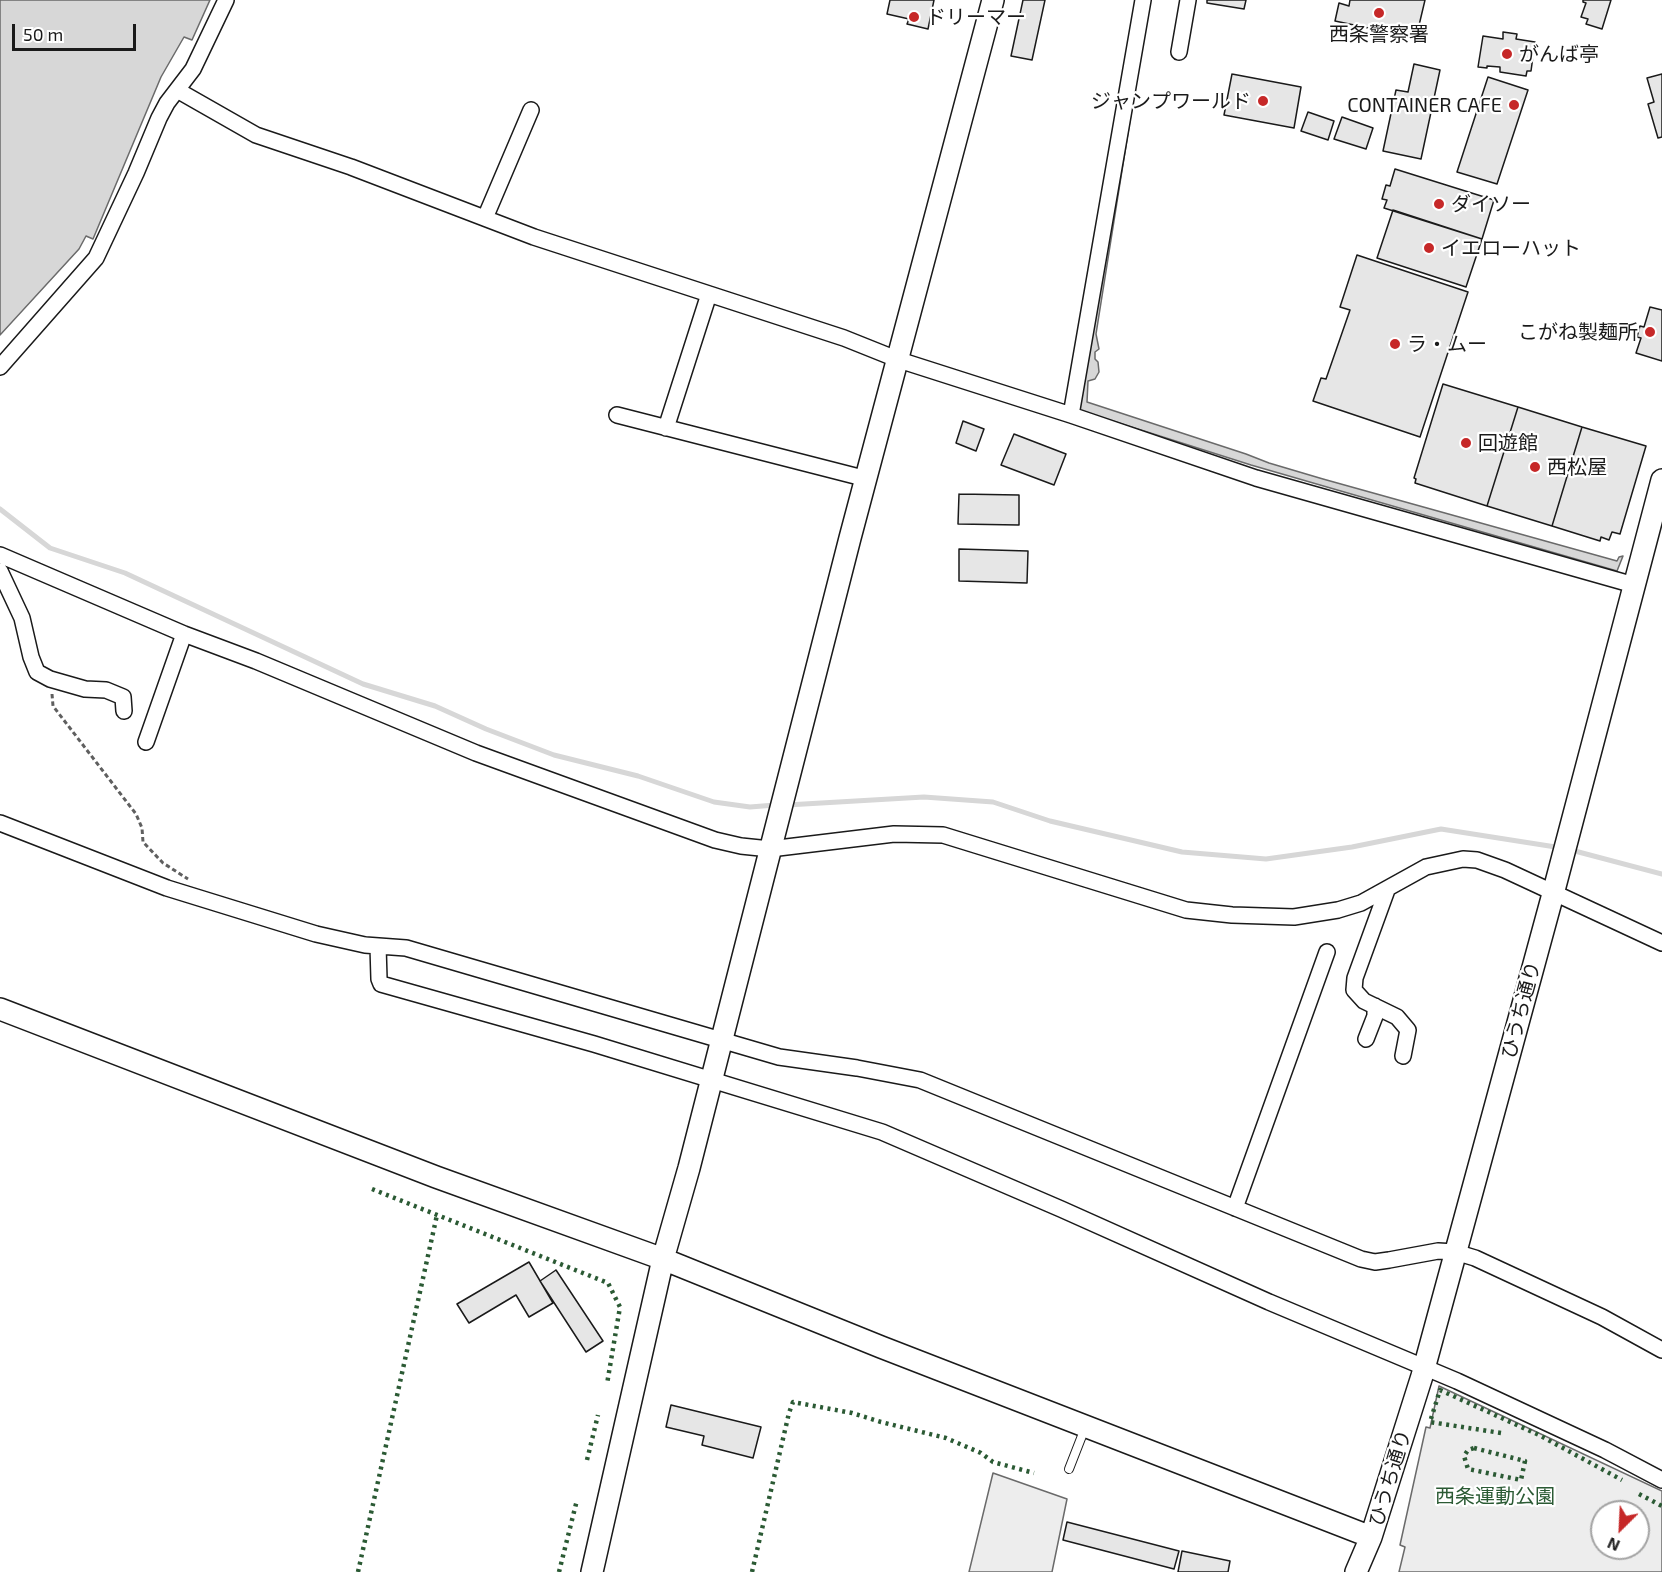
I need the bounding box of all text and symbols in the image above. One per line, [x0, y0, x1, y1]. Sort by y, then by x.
place label: ドリーマー [926, 5, 1026, 29]
marker: 西条警察署 [1372, 6, 1386, 20]
marker: ドリーマー [907, 10, 921, 24]
scale bar [15, 12, 140, 50]
place label: 西条警察署 [1329, 22, 1429, 46]
text: 50 m [23, 23, 63, 45]
place label: がんば亭 [1519, 42, 1599, 66]
marker: がんば亭 [1500, 47, 1514, 61]
place label: ジャンプワールド [1091, 89, 1251, 113]
place label: CONTAINER CAFE [1347, 93, 1502, 117]
marker: ジャンプワールド [1256, 94, 1270, 108]
marker: CONTAINER CAFE [1507, 98, 1521, 112]
place label: ダイソー [1451, 192, 1531, 216]
marker: ダイソー [1432, 197, 1446, 211]
place label: イエローハット [1441, 236, 1581, 260]
marker: イエローハット [1422, 241, 1436, 255]
place label: こがね製麺所 [1518, 320, 1638, 344]
marker: こがね製麺所 [1643, 325, 1657, 339]
place label: ラ・ムー [1407, 332, 1487, 356]
marker: ラ・ムー [1388, 337, 1402, 351]
place label: 回遊館 [1478, 431, 1538, 455]
marker: 回遊館 [1459, 436, 1473, 450]
place label: 西松屋 [1547, 455, 1607, 479]
marker: 西松屋 [1528, 460, 1542, 474]
street label: ひうち通り [1496, 959, 1546, 1061]
street label: ひうち通り [1364, 1427, 1416, 1529]
park label: 西条運動公園 [1435, 1484, 1555, 1508]
north arrow [1590, 1500, 1650, 1560]
text: N [1604, 1534, 1622, 1556]

